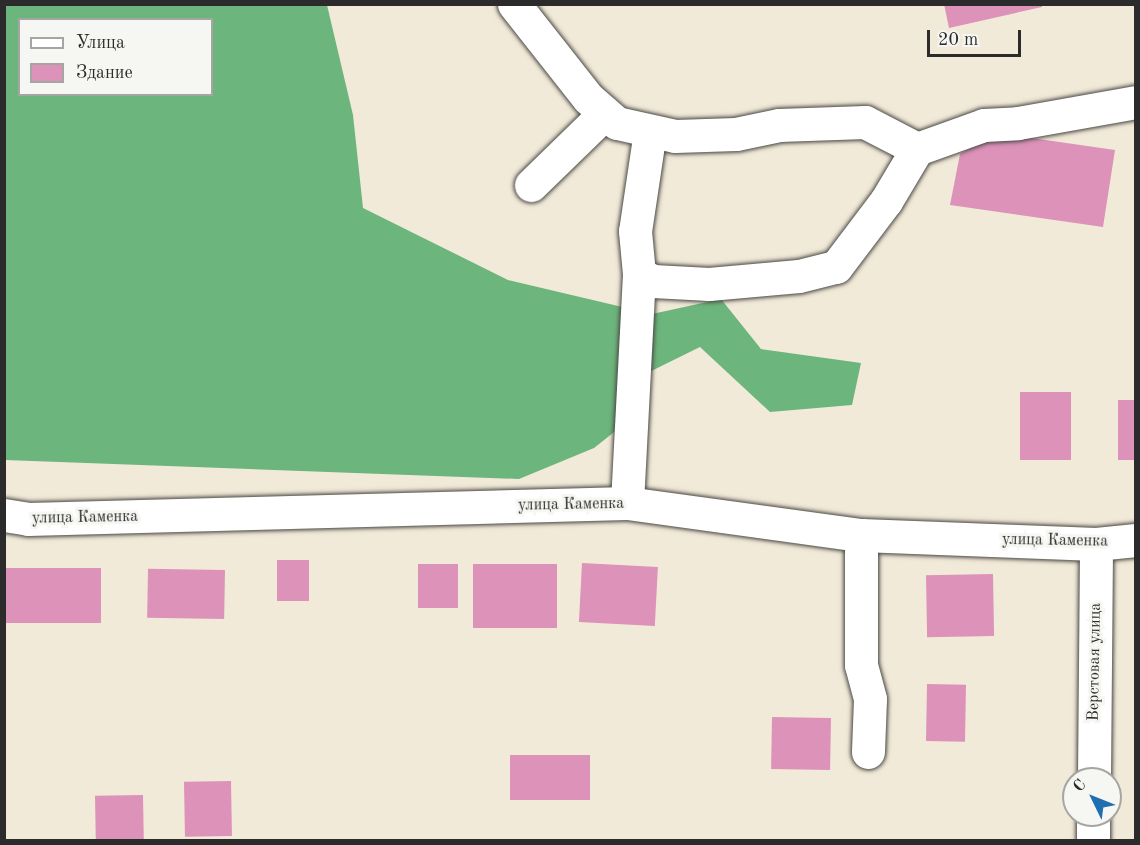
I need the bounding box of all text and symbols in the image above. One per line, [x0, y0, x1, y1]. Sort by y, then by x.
legend [18, 18, 213, 96]
scale bar [930, 18, 1024, 56]
text: 20 m [938, 31, 978, 49]
text: Улица [76, 34, 125, 52]
text: Здание [76, 64, 133, 82]
street label: улица Каменка [518, 494, 624, 516]
street label: улица Каменка [32, 507, 138, 529]
street label: улица Каменка [1002, 530, 1108, 552]
street label: Верстовая улица [1084, 603, 1106, 721]
north arrow [1062, 767, 1122, 827]
text: С [1071, 777, 1090, 795]

